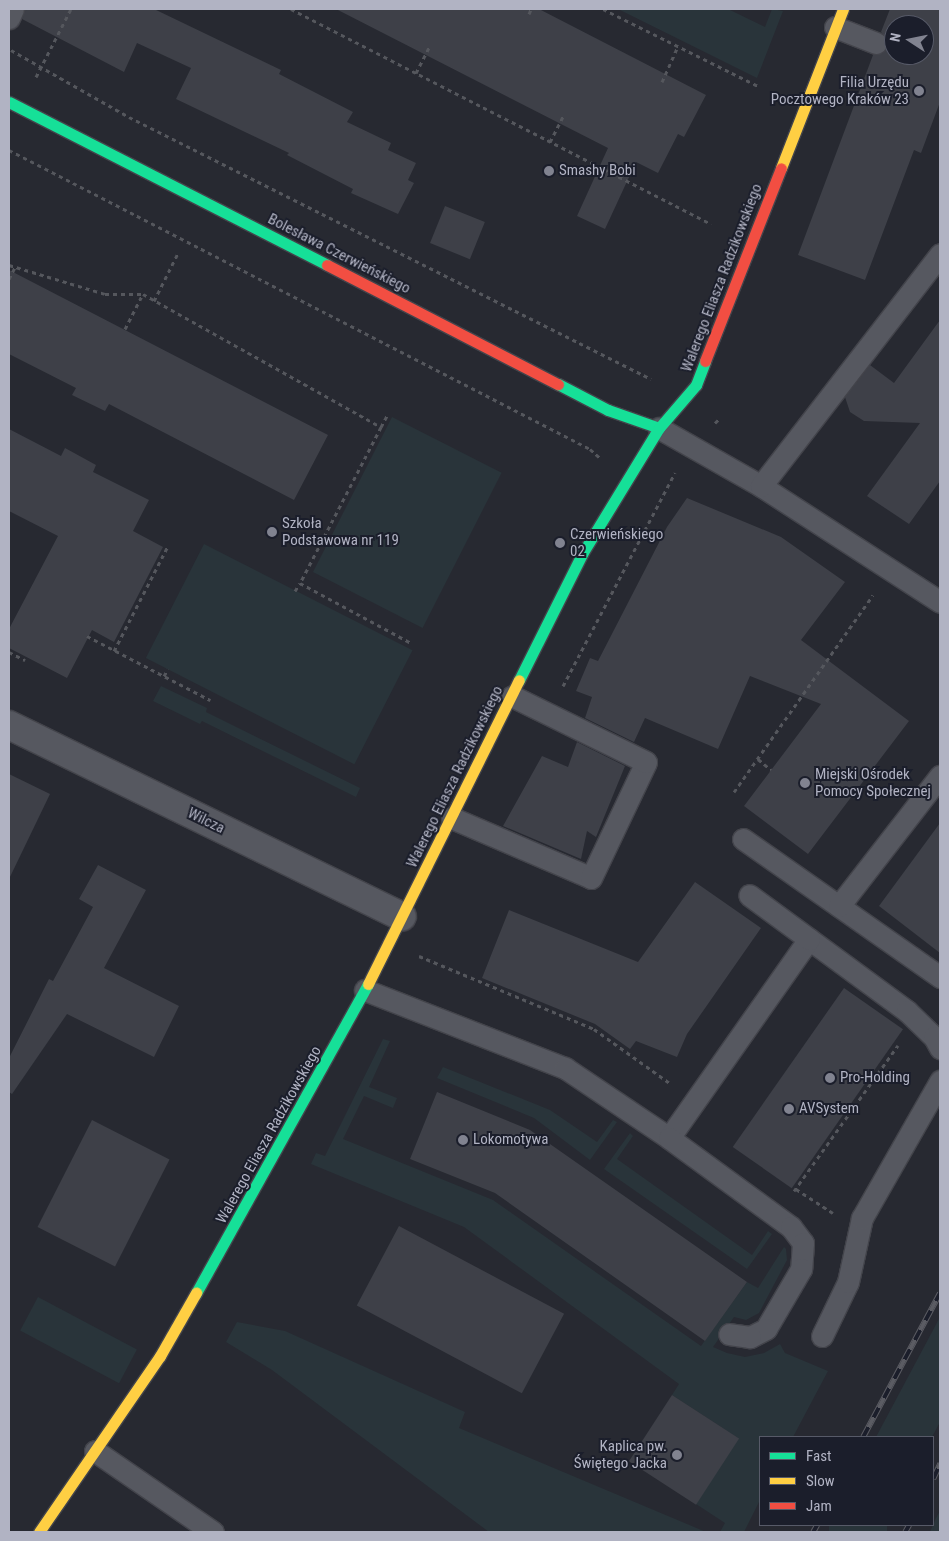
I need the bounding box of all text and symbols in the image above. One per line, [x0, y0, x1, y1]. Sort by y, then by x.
north arrow [884, 15, 934, 65]
text: N [887, 32, 904, 43]
place label: Filia Urzędu Pocztowego Kraków 23 [771, 73, 909, 108]
marker: Filia Urzędu Pocztowego Kraków 23 [913, 85, 925, 97]
place label: Smashy Bobi [559, 162, 636, 180]
marker: Smashy Bobi [543, 165, 555, 177]
street label: Walerego Eliasza Radzikowskiego [678, 181, 766, 375]
street label: Bolesława Czerwieńskiego [265, 210, 413, 298]
place label: Szkoła Podstawowa nr 119 [282, 514, 399, 549]
place label: Czerwieńskiego 02 [570, 525, 663, 560]
marker: Szkoła Podstawowa nr 119 [266, 526, 278, 538]
marker: Czerwieńskiego 02 [554, 537, 566, 549]
street label: Walerego Eliasza Radzikowskiego [403, 683, 507, 871]
place label: Miejski Ośrodek Pomocy Społecznej [815, 765, 931, 800]
marker: Miejski Ośrodek Pomocy Społecznej [799, 777, 811, 789]
street label: Wilcza [185, 804, 227, 838]
street label: Walerego Eliasza Radzikowskiego [213, 1043, 325, 1227]
place label: Pro-Holding [840, 1069, 910, 1087]
marker: Pro-Holding [824, 1072, 836, 1084]
place label: AVSystem [799, 1100, 859, 1118]
marker: AVSystem [783, 1103, 795, 1115]
place label: Lokomotywa [473, 1131, 548, 1149]
marker: Lokomotywa [457, 1134, 469, 1146]
legend [759, 1436, 934, 1526]
place label: Kaplica pw. Świętego Jacka [574, 1437, 667, 1472]
text: Fast [806, 1447, 831, 1465]
marker: Kaplica pw. Świętego Jacka [671, 1449, 683, 1461]
text: Slow [806, 1472, 835, 1490]
text: Jam [806, 1497, 832, 1515]

